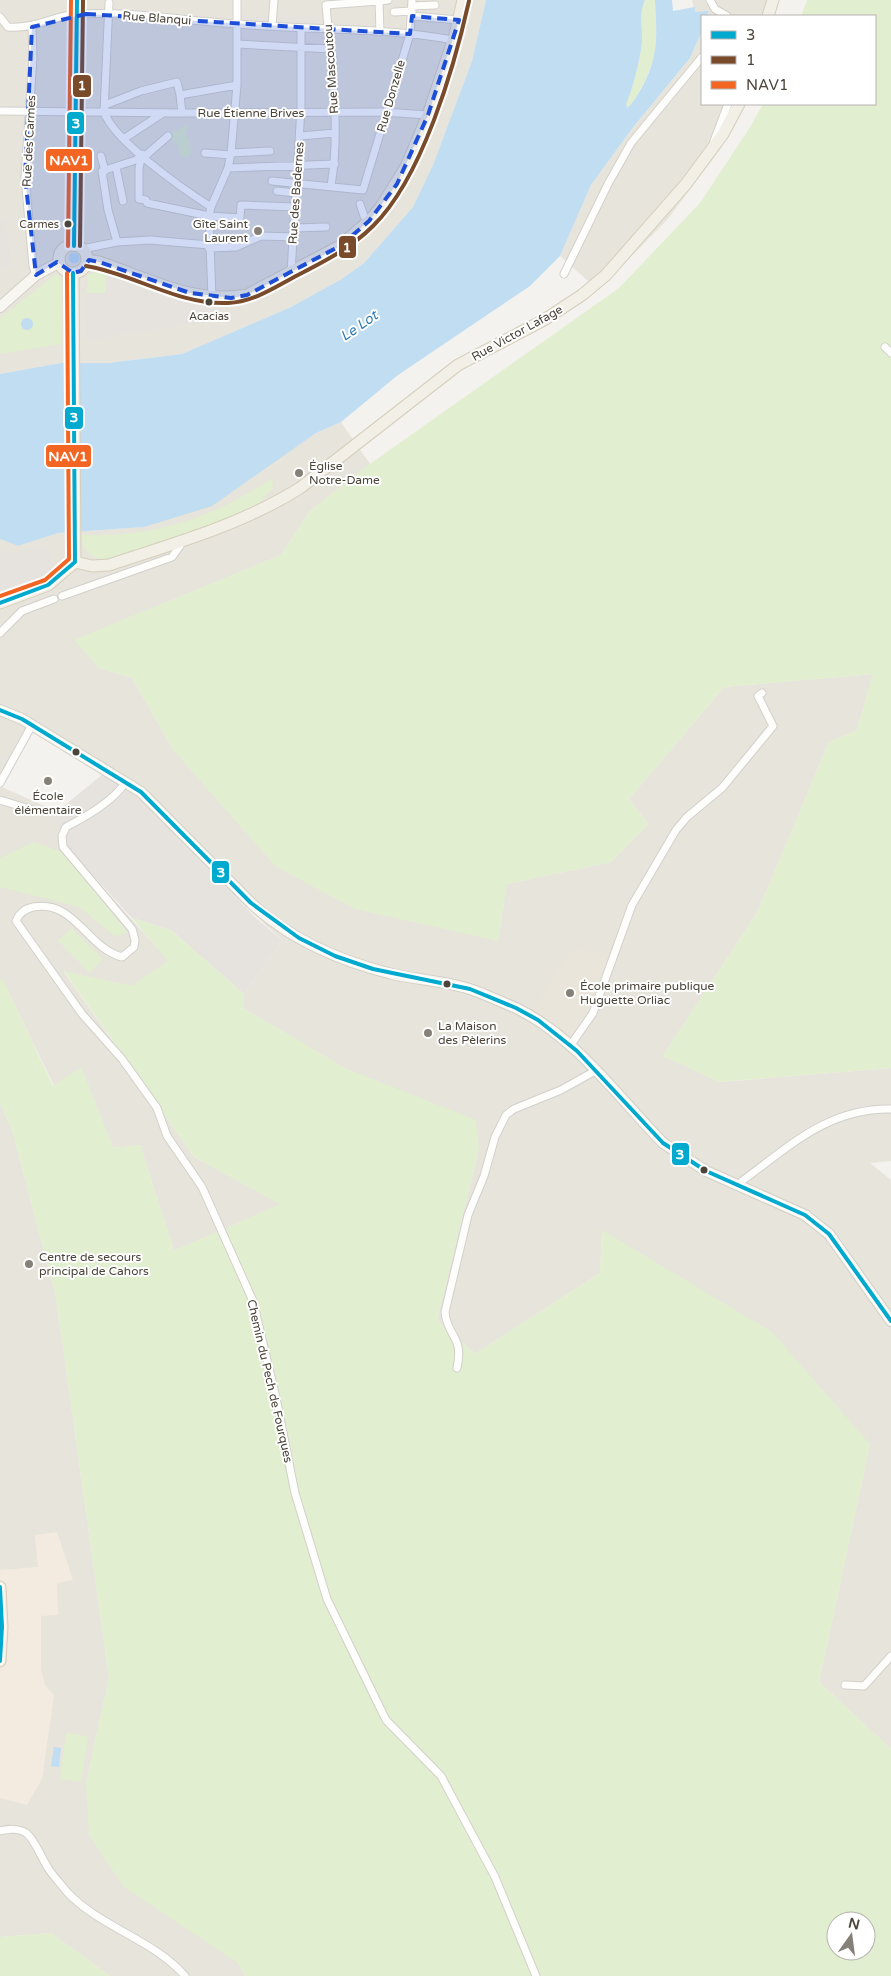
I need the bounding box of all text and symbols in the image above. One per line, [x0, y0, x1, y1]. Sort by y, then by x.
street label: Rue Blanqui [122, 9, 192, 27]
legend [701, 15, 876, 105]
street label: Rue Mascoutou [321, 24, 341, 114]
text: 3 [746, 26, 755, 44]
text: 1 [746, 51, 755, 69]
street label: Rue Donzelle [374, 58, 408, 134]
line badge: 1 [72, 74, 92, 98]
text: NAV1 [746, 76, 788, 94]
text: 1 [78, 77, 86, 94]
street label: Rue des Carmes [20, 94, 38, 187]
street label: Rue Étienne Brives [198, 106, 305, 120]
line badge: 3 [66, 111, 85, 135]
text: 3 [72, 115, 81, 132]
street label: Rue des Badernes [285, 141, 307, 245]
line badge: NAV1 [45, 148, 93, 172]
text: NAV1 [49, 152, 89, 169]
place label: Gîte Saint Laurent [193, 217, 248, 245]
place label: Carmes [19, 218, 59, 231]
marker: Carmes [63, 219, 73, 229]
marker: Gîte Saint Laurent [252, 225, 264, 237]
line badge: 1 [338, 235, 357, 259]
text: 1 [343, 239, 351, 256]
marker: Acacias [204, 297, 214, 307]
street label: Rue Victor Lafage [469, 302, 565, 364]
water label: Le Lot [337, 306, 382, 345]
place label: Acacias [189, 310, 229, 323]
line badge: 3 [64, 406, 84, 430]
text: 3 [70, 409, 79, 426]
line badge: NAV1 [45, 444, 92, 468]
text: NAV1 [48, 448, 88, 465]
place label: Église Notre-Dame [309, 459, 380, 487]
marker: Église Notre-Dame [293, 467, 305, 479]
unlabelled marker [71, 747, 81, 757]
marker: École élémentaire [42, 775, 54, 787]
place label: École élémentaire [14, 789, 82, 817]
line badge: 3 [211, 860, 230, 884]
text: 3 [217, 864, 226, 881]
unlabelled marker [442, 979, 452, 989]
place label: École primaire publique Huguette Orliac [580, 979, 715, 1007]
marker: École primaire publique Huguette Orliac [564, 987, 576, 999]
place label: La Maison des Pèlerins [438, 1019, 507, 1047]
marker: La Maison des Pèlerins [422, 1027, 434, 1039]
line badge: 3 [671, 1142, 690, 1166]
text: 3 [676, 1146, 685, 1163]
unlabelled marker [699, 1165, 709, 1175]
place label: Centre de secours principal de Cahors [39, 1250, 149, 1278]
marker: Centre de secours principal de Cahors [23, 1258, 35, 1270]
street label: Chemin du Pech de Fourques [244, 1298, 296, 1464]
north arrow [826, 1911, 876, 1961]
text: N [847, 1914, 862, 1933]

